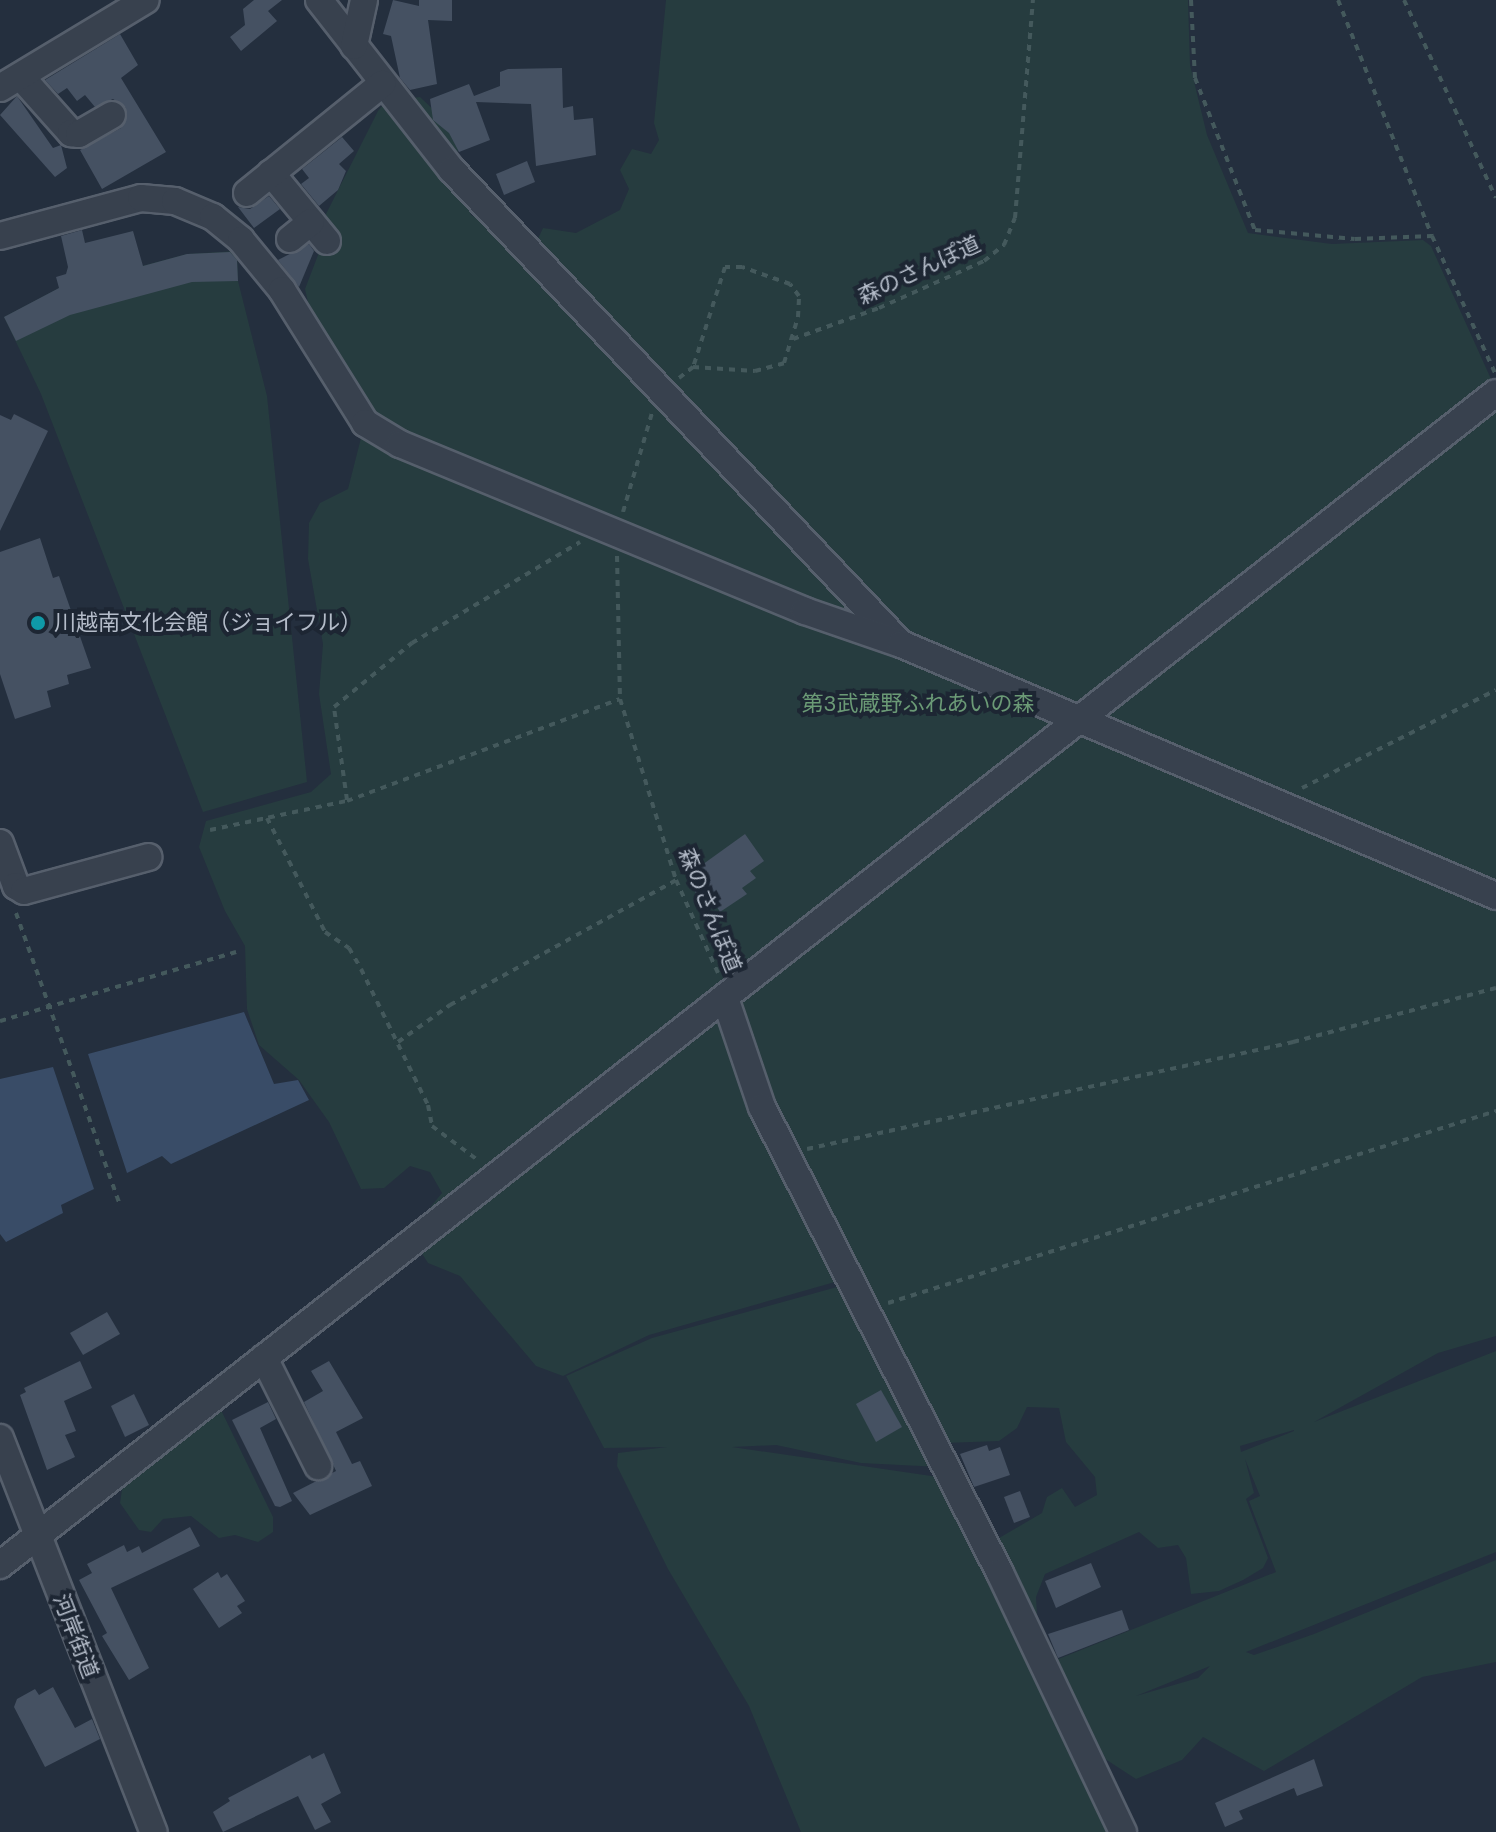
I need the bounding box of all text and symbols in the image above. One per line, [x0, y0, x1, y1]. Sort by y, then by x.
street label: 森のさんぽ道 [854, 230, 984, 310]
place label: 川越南文化会館（ジョイフル） [54, 610, 362, 636]
marker: 川越南文化会館（ジョイフル） [29, 614, 47, 632]
park label: 第3武蔵野ふれあいの森 [801, 691, 1035, 717]
street label: 森のさんぽ道 [673, 844, 747, 976]
street label: 河岸街道 [48, 1590, 104, 1682]

